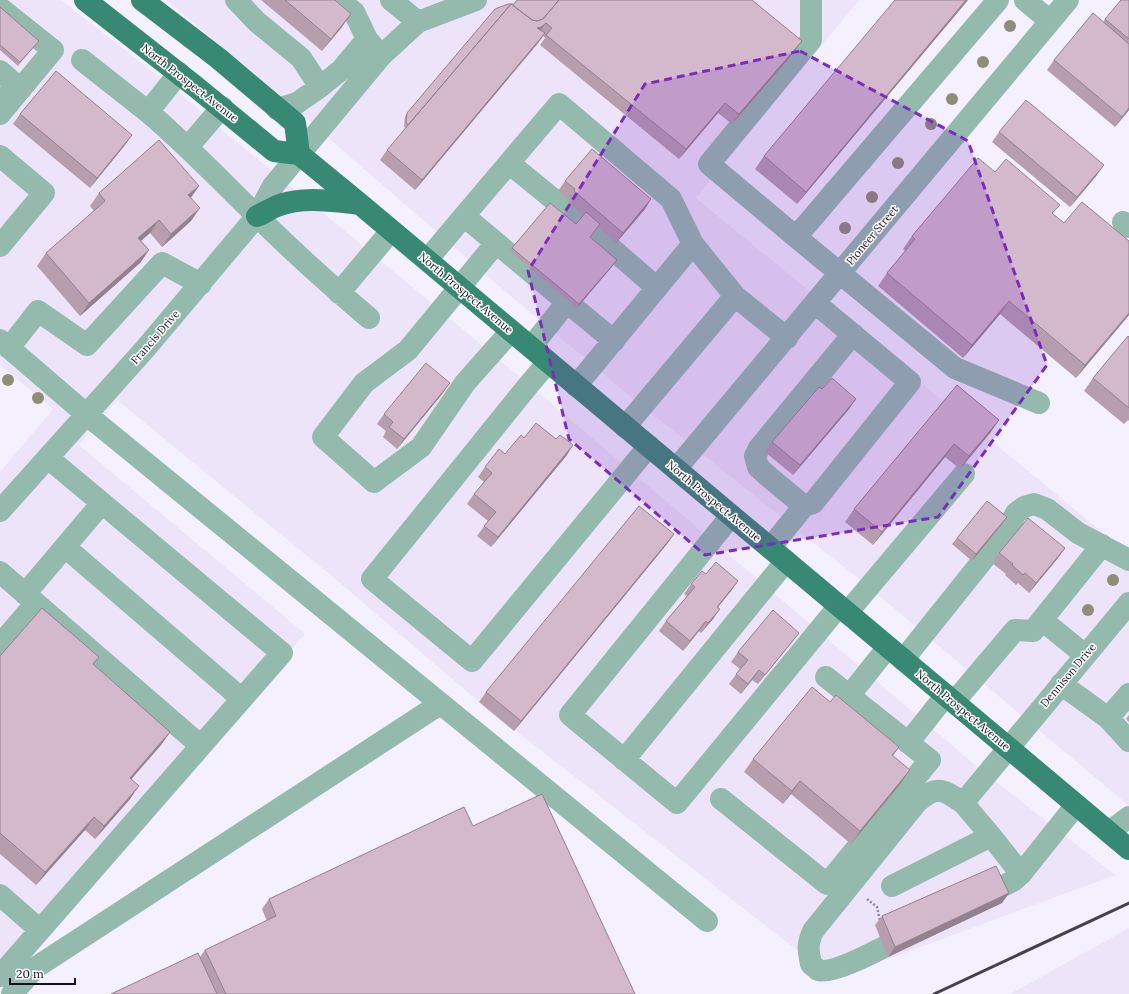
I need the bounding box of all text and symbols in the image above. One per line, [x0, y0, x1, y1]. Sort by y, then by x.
street label: North Prospect Avenue [139, 41, 241, 125]
street label: Pioneer Street [843, 202, 901, 268]
street label: North Prospect Avenue [416, 249, 516, 337]
street label: Francis Drive [128, 307, 182, 367]
street label: North Prospect Avenue [664, 457, 764, 545]
street label: Dennison Drive [1037, 640, 1099, 710]
street label: North Prospect Avenue [913, 666, 1013, 754]
scale bar [10, 960, 75, 986]
text: 20 m [16, 966, 44, 981]

